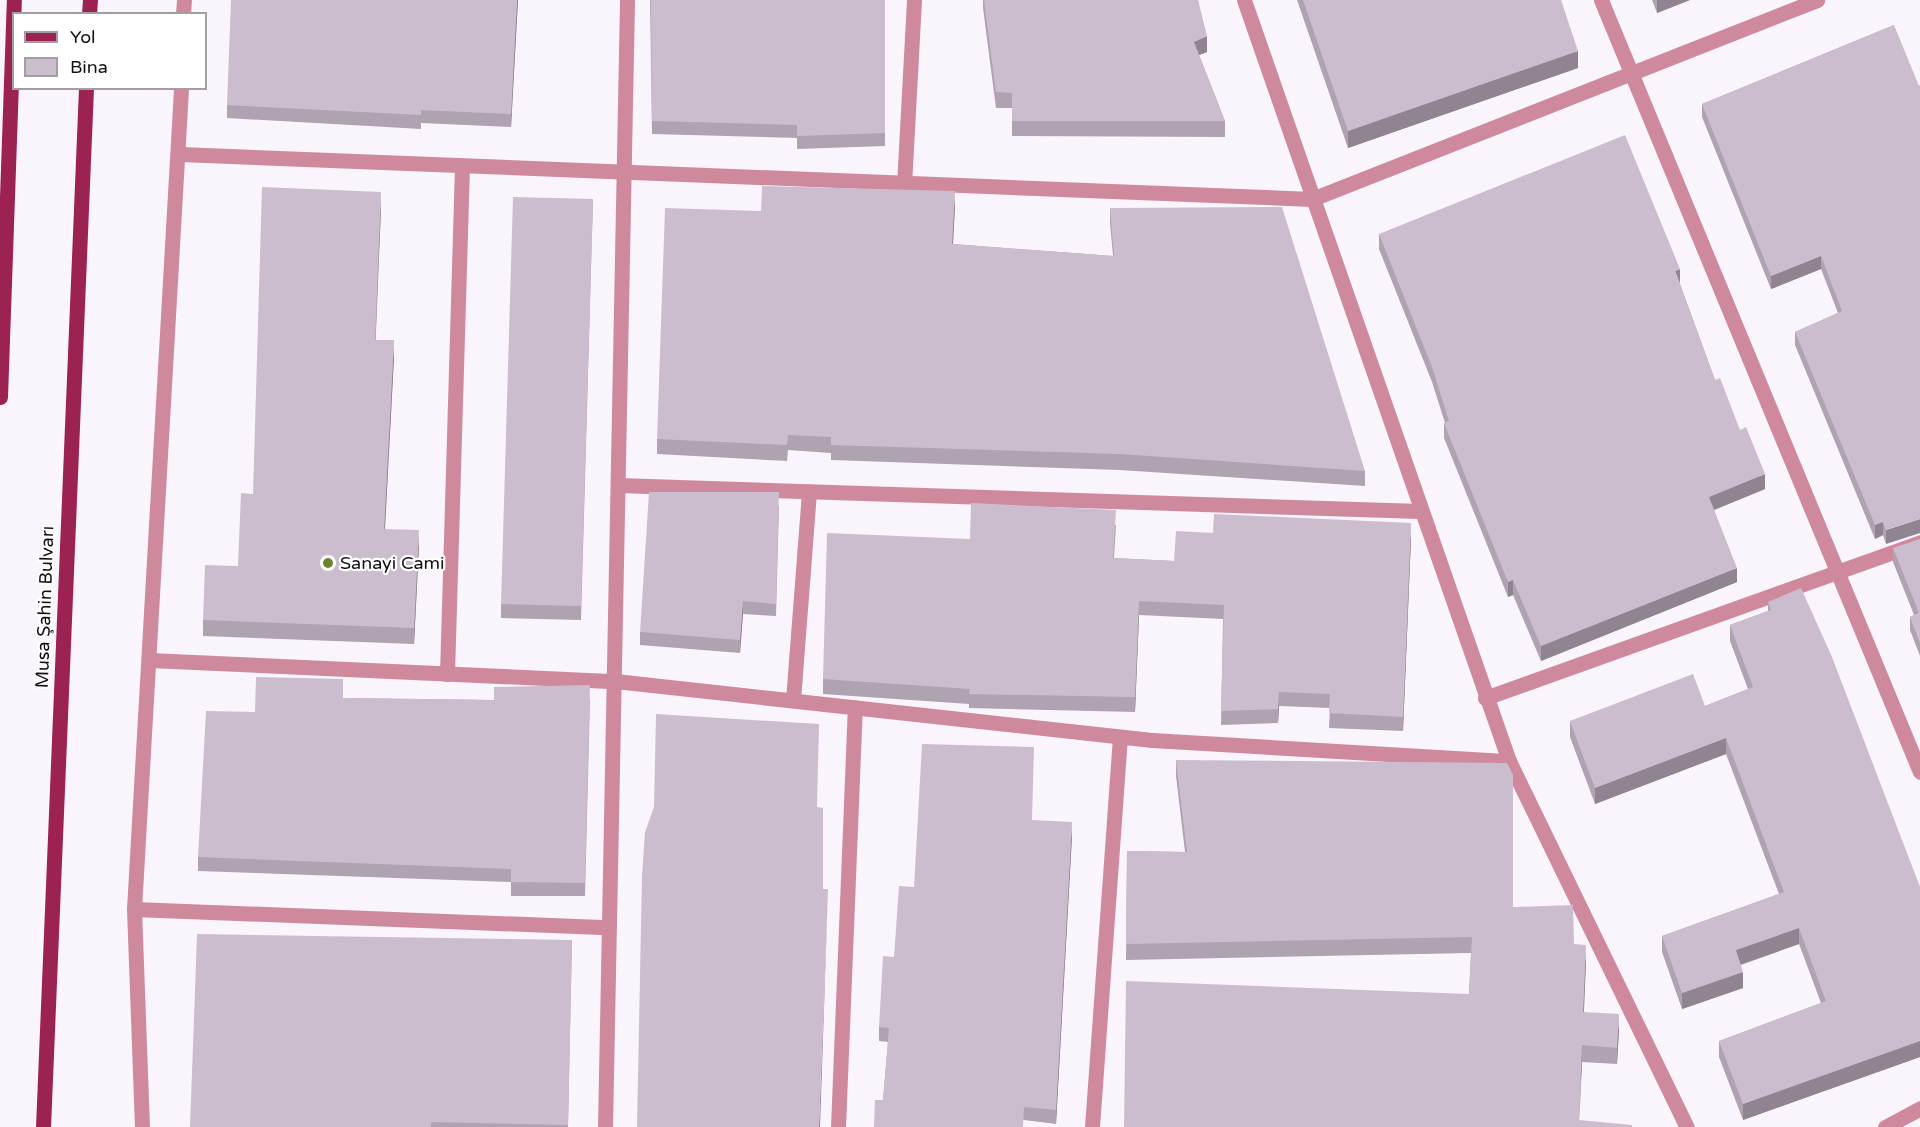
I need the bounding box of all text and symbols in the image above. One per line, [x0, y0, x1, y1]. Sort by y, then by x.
legend [12, 12, 207, 90]
text: Yol [70, 26, 96, 48]
text: Bina [70, 56, 108, 78]
street label: Musa Şahin Bulvarı [31, 525, 59, 689]
place label: Sanayi Cami [340, 552, 445, 574]
marker: Sanayi Cami [321, 556, 335, 570]

